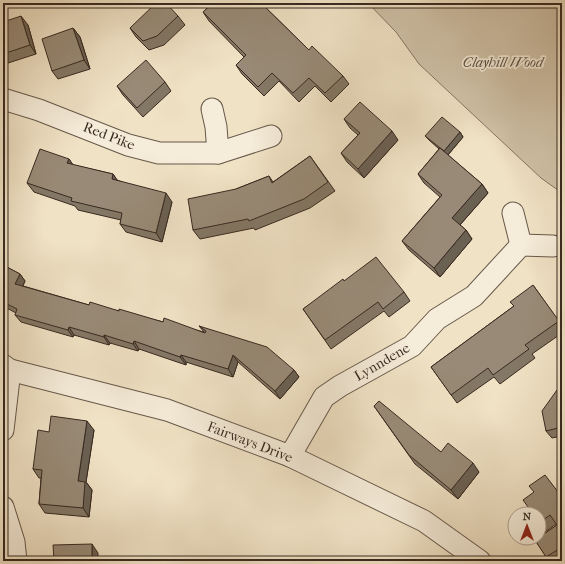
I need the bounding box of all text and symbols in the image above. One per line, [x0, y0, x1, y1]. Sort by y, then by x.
park label: Clayhill Wood [463, 54, 545, 71]
street label: Red Pike [81, 118, 137, 154]
street label: Lynndene [351, 339, 413, 385]
street label: Fairways Drive [205, 418, 295, 466]
north arrow [507, 506, 547, 546]
text: N [523, 510, 532, 523]

